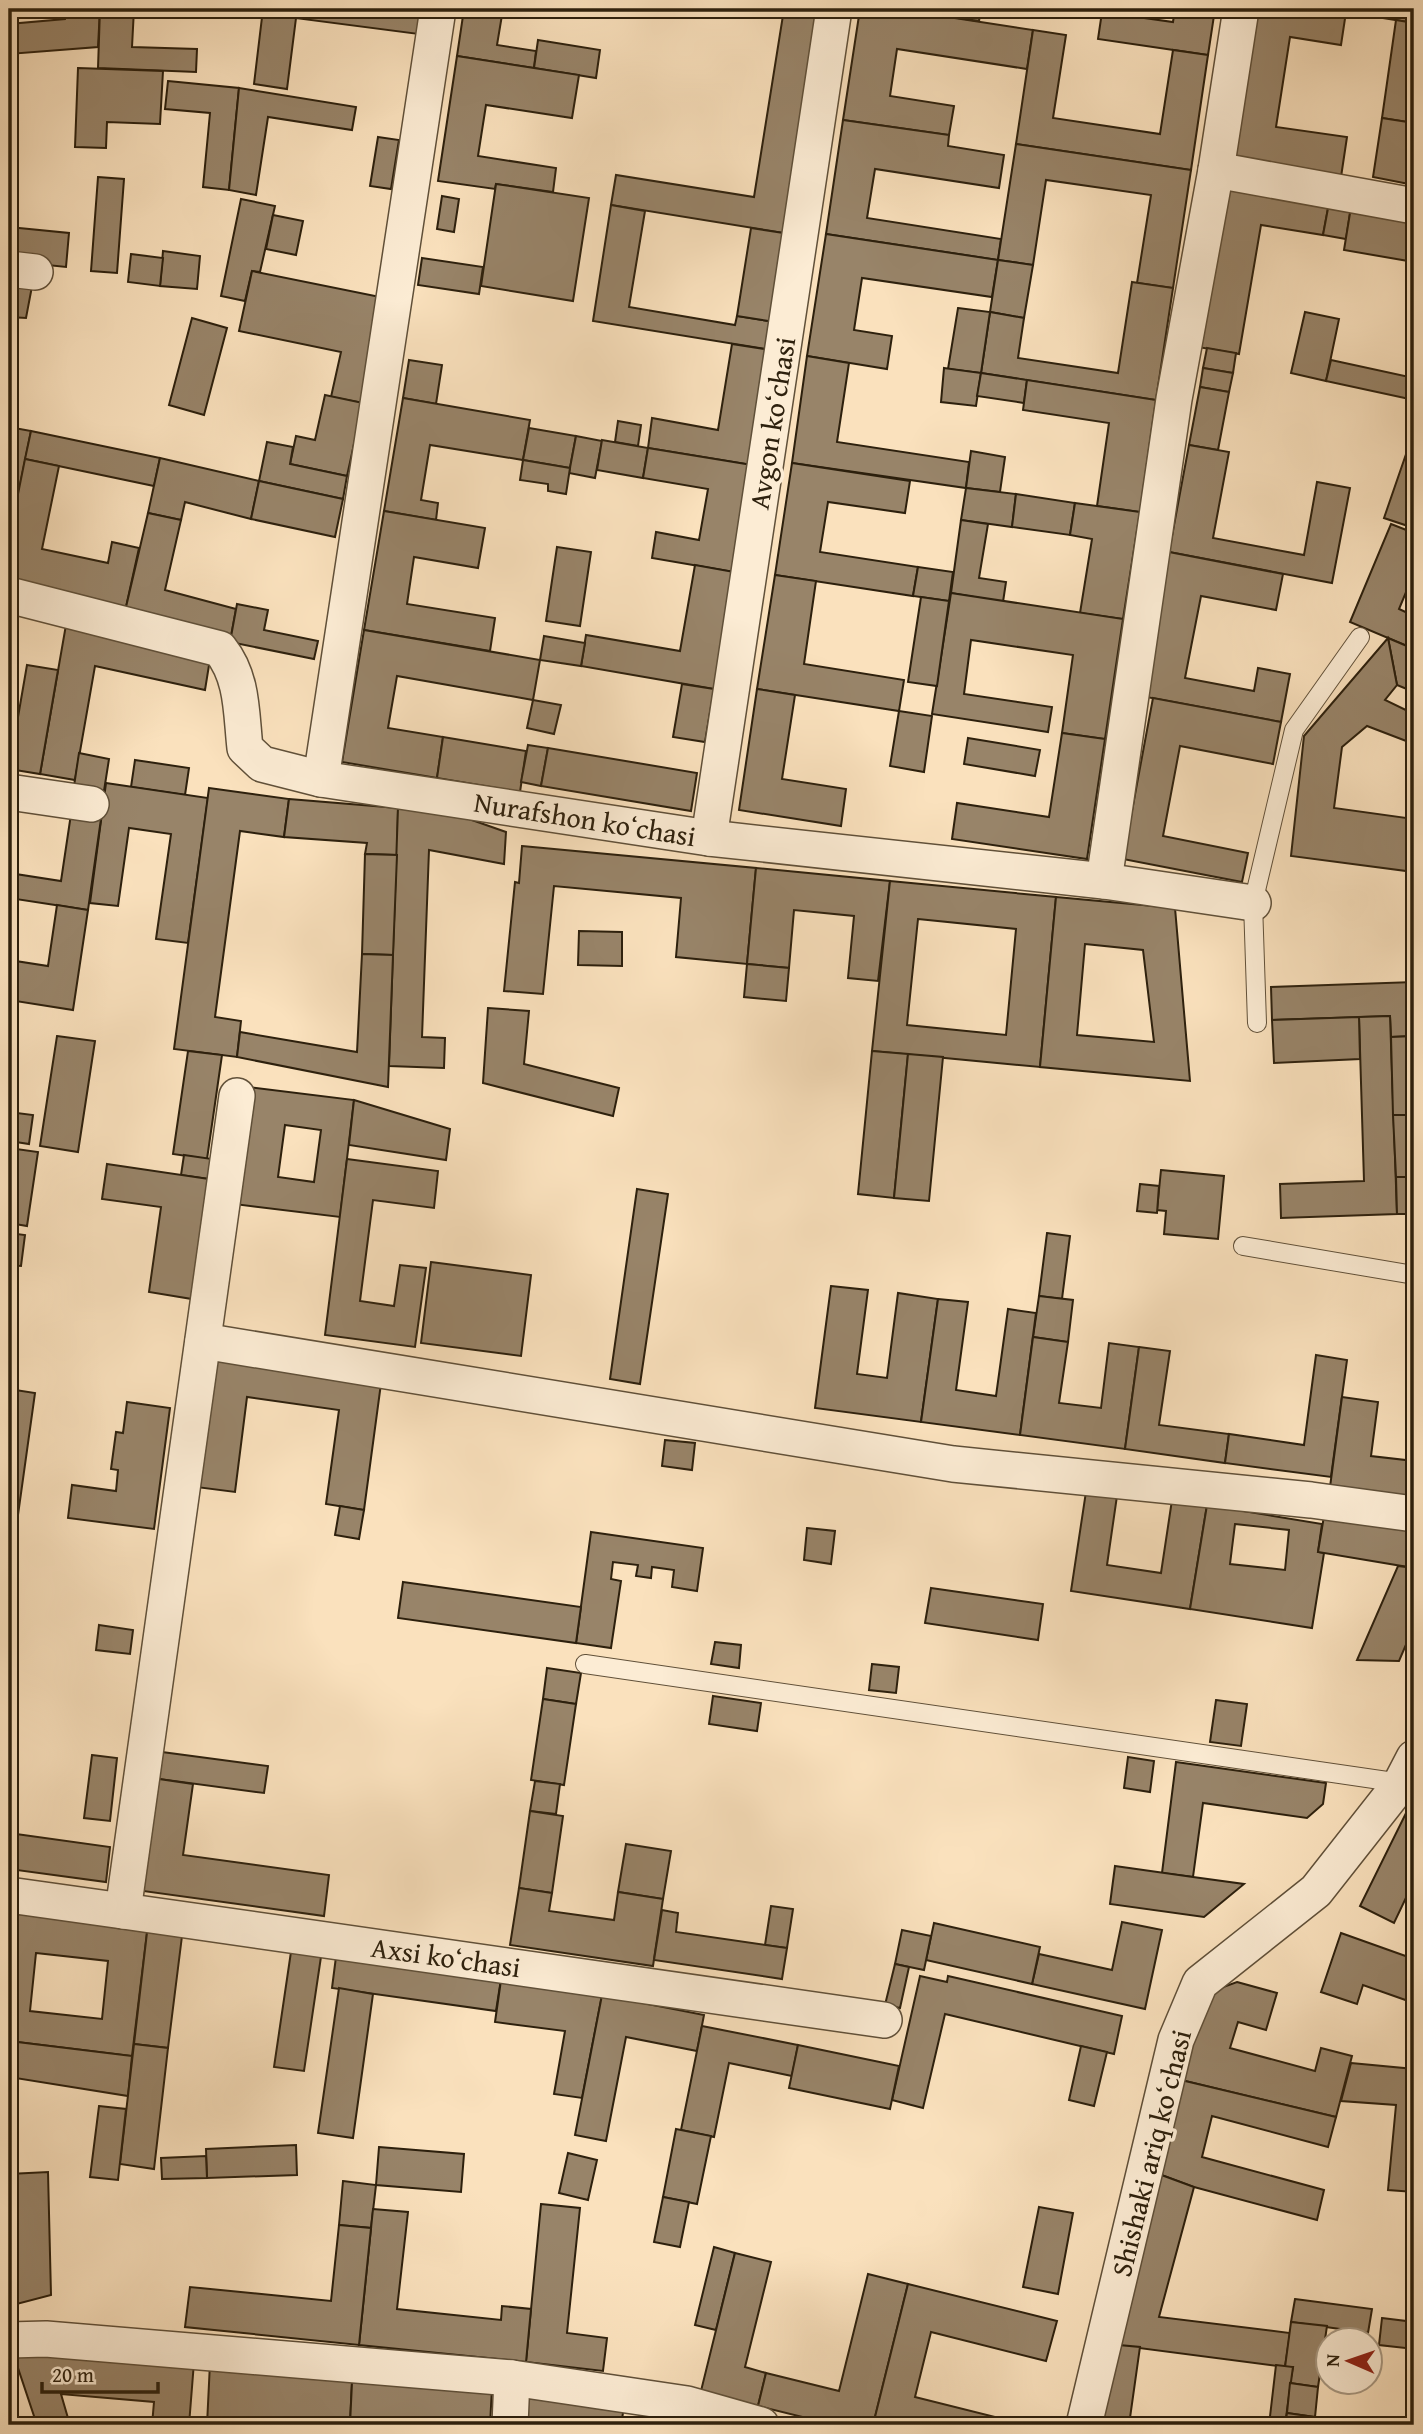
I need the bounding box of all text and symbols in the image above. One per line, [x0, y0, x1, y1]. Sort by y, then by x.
street label: Avgon koʻchasi [738, 334, 805, 512]
street label: Nurafshon koʻchasi [471, 781, 699, 856]
street label: Axsi koʻchasi [369, 1926, 524, 1987]
street label: Shishaki ariq koʻchasi [1100, 2025, 1201, 2281]
north arrow [1314, 2326, 1384, 2396]
scale bar [42, 2350, 158, 2394]
text: N [1318, 2353, 1346, 2367]
text: 20 m [52, 2359, 94, 2390]

